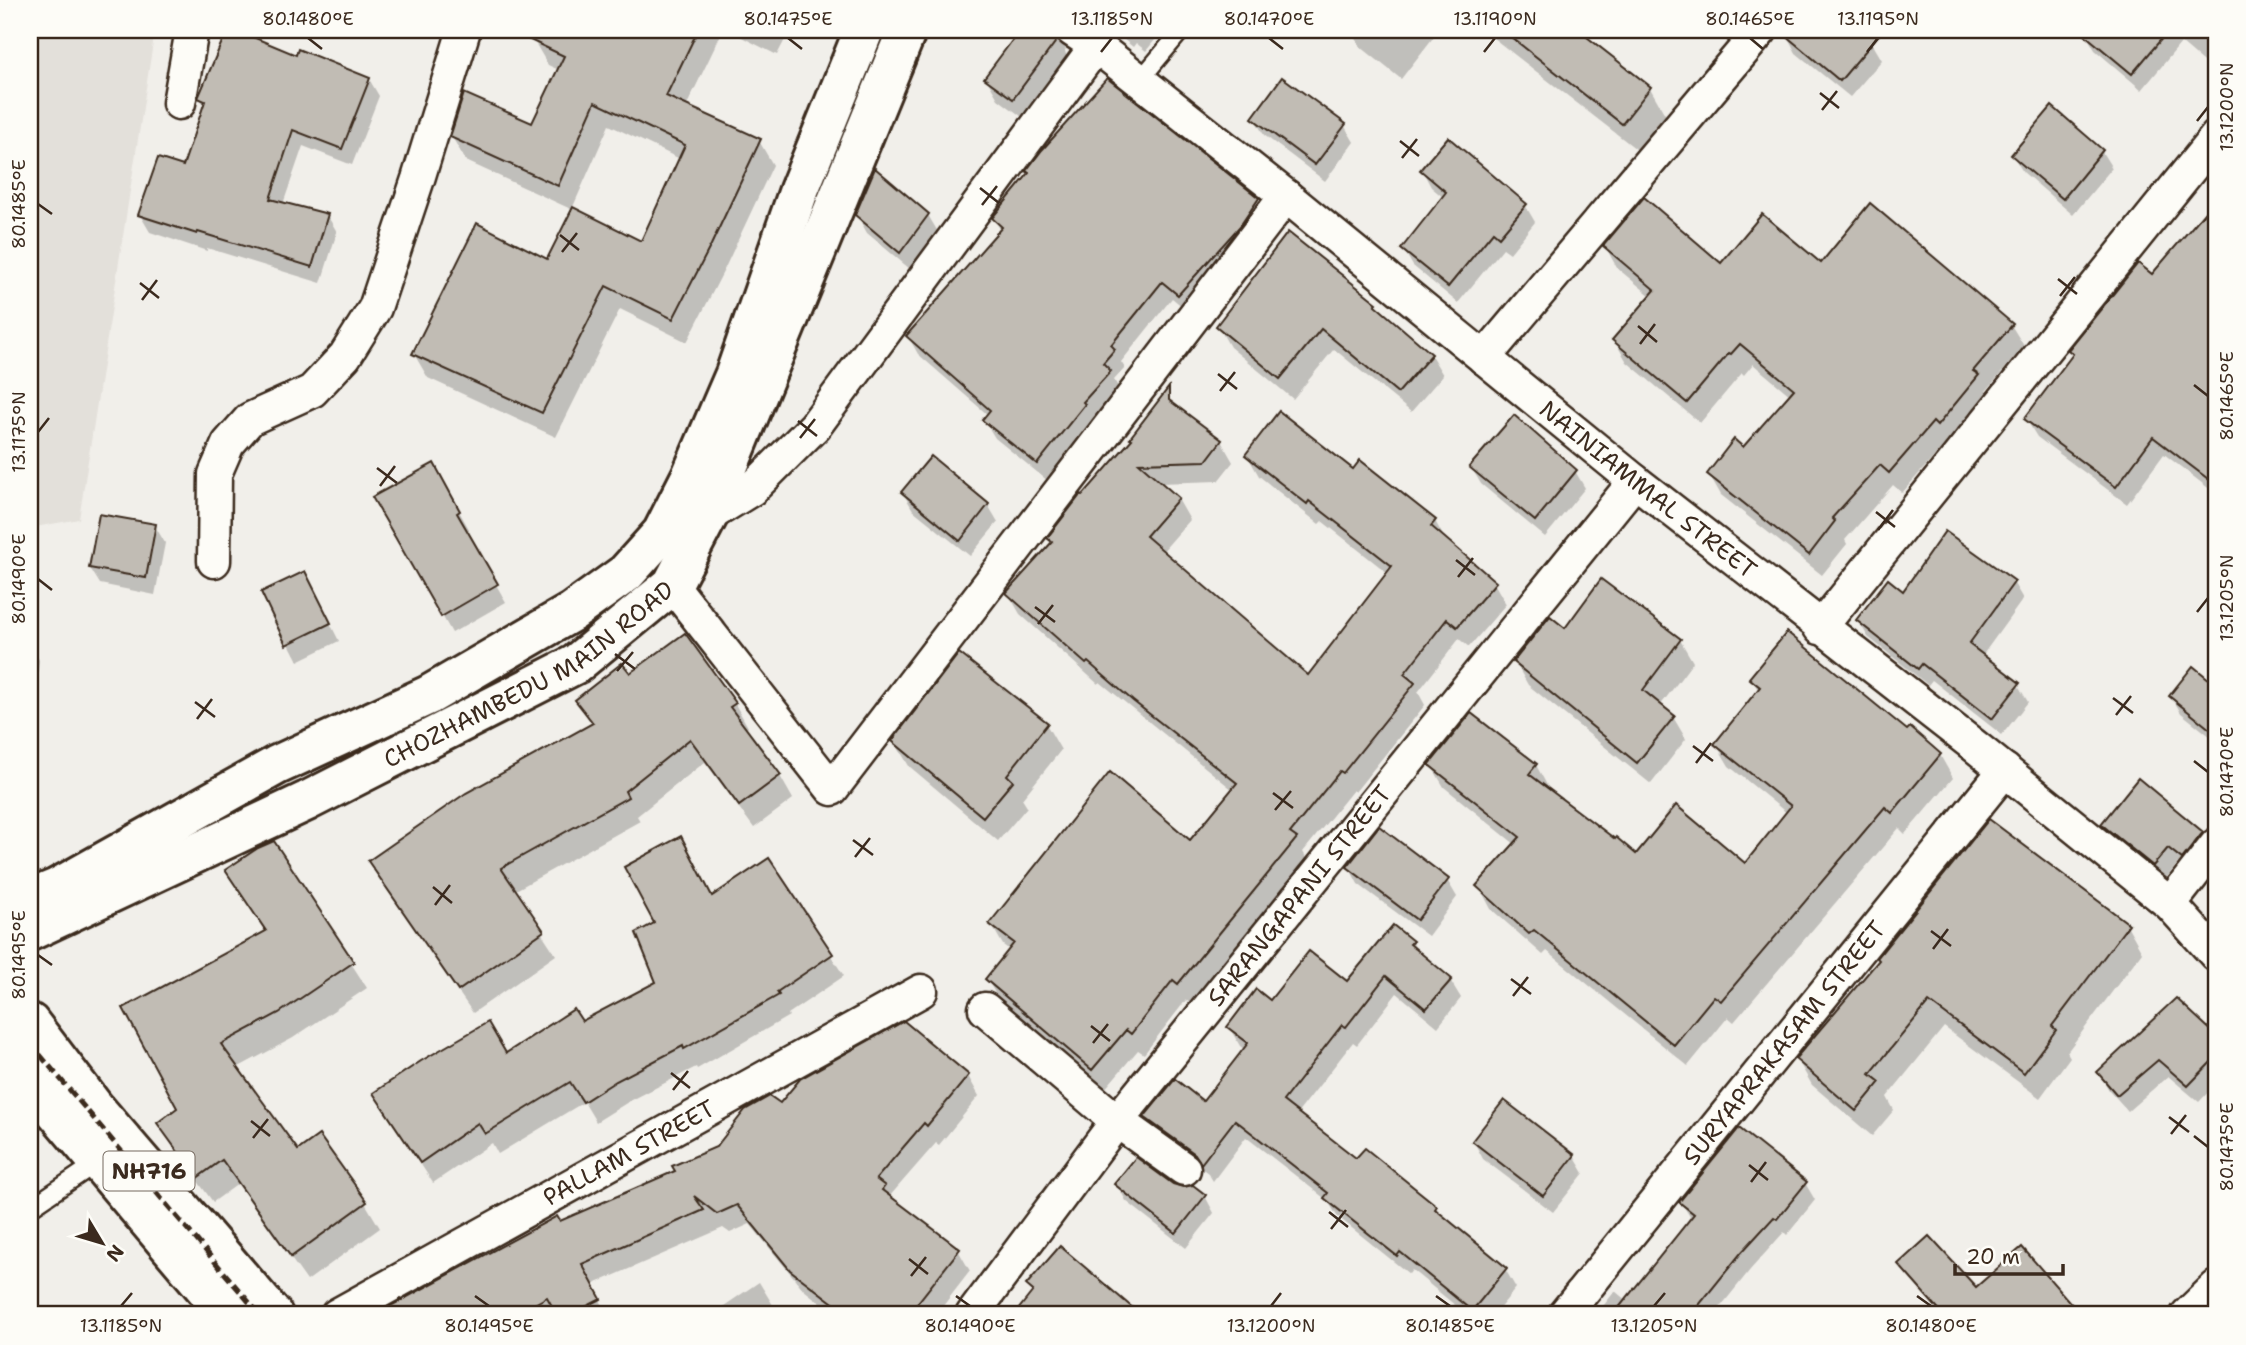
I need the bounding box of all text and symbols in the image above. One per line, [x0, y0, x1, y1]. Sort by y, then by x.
text: 80.1480°E [262, 7, 354, 31]
text: 80.1475°E [744, 7, 832, 31]
text: 13.1185°N [1071, 7, 1153, 31]
text: 80.1470°E [1224, 7, 1314, 31]
text: 13.1190°N [1453, 7, 1537, 31]
text: 80.1465°E [1705, 7, 1795, 31]
text: 13.1195°N [1837, 7, 1919, 31]
text: 13.1200°N [2215, 63, 2239, 151]
text: 80.1485°E [7, 159, 31, 249]
text: 80.1465°E [2215, 351, 2239, 441]
text: 13.1175°N [7, 391, 31, 473]
street label: NAINIAMMAL STREET [1533, 393, 1763, 586]
text: 80.1490°E [7, 533, 31, 625]
text: 13.1205°N [2215, 554, 2239, 642]
street label: CHOZHAMBEDU MAIN ROAD [378, 574, 681, 775]
text: 80.1470°E [2215, 727, 2239, 817]
street label: SARANGAPANI STREET [1200, 778, 1399, 1013]
text: 80.1495°E [7, 910, 31, 1000]
street label: SURYAPRAKASAM STREET [1676, 914, 1893, 1172]
street label: PALLAM STREET [537, 1092, 721, 1214]
text: 80.1475°E [2215, 1103, 2239, 1191]
road number: NH716 [104, 1152, 194, 1190]
north arrow [66, 1208, 136, 1278]
scale bar [1955, 1233, 2064, 1277]
text: N [101, 1240, 129, 1267]
text: 20 m [1966, 1243, 2020, 1271]
text: 13.1185°N [80, 1314, 162, 1338]
text: 80.1495°E [444, 1314, 534, 1338]
text: 80.1490°E [924, 1314, 1016, 1338]
text: 13.1200°N [1227, 1314, 1315, 1338]
text: 80.1485°E [1405, 1314, 1495, 1338]
text: 13.1205°N [1610, 1314, 1698, 1338]
text: 80.1480°E [1885, 1314, 1977, 1338]

